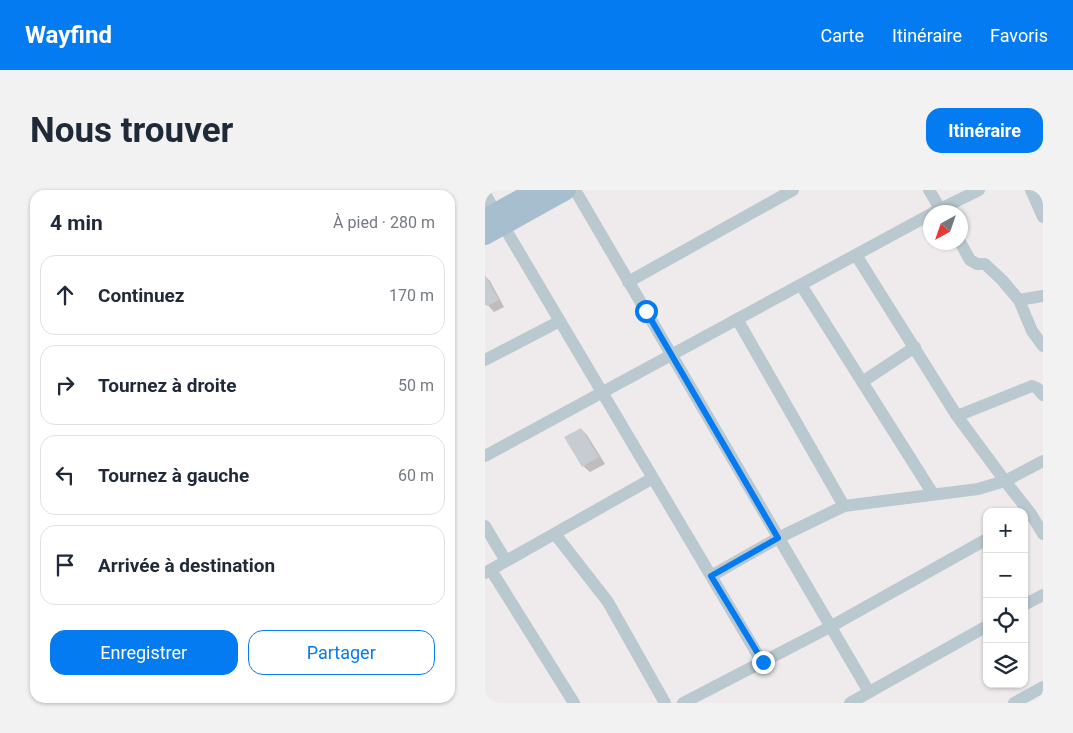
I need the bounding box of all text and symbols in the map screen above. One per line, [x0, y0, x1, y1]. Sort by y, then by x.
text: Wayfind [25, 21, 112, 49]
text: Carte [821, 25, 864, 46]
text: Itinéraire [892, 25, 962, 46]
text: Favoris [990, 25, 1048, 46]
button: Itinéraire [926, 108, 1043, 153]
text: Nous trouver [30, 110, 233, 151]
north arrow [923, 205, 968, 250]
text: 4 min [50, 211, 103, 235]
text: À pied · 280 m [333, 213, 435, 232]
icon: ahead [51, 281, 79, 309]
text: Continuez [98, 284, 184, 307]
text: 170 m [389, 286, 434, 305]
route start [635, 300, 658, 323]
icon: right [51, 371, 79, 399]
text: Tournez à droite [98, 374, 237, 397]
text: 50 m [398, 376, 434, 395]
icon: left [51, 461, 79, 489]
text: Tournez à gauche [98, 464, 249, 487]
text: 60 m [398, 466, 434, 485]
map controls [983, 508, 1028, 688]
button: + [983, 508, 1028, 553]
icon: arrive [51, 551, 79, 579]
button: − [983, 553, 1028, 598]
text: Arrivée à destination [98, 554, 275, 577]
button: locate [983, 598, 1028, 643]
button: Enregistrer [50, 630, 238, 675]
button: Partager [248, 630, 435, 675]
button: layers [983, 643, 1028, 688]
route end [752, 651, 775, 674]

